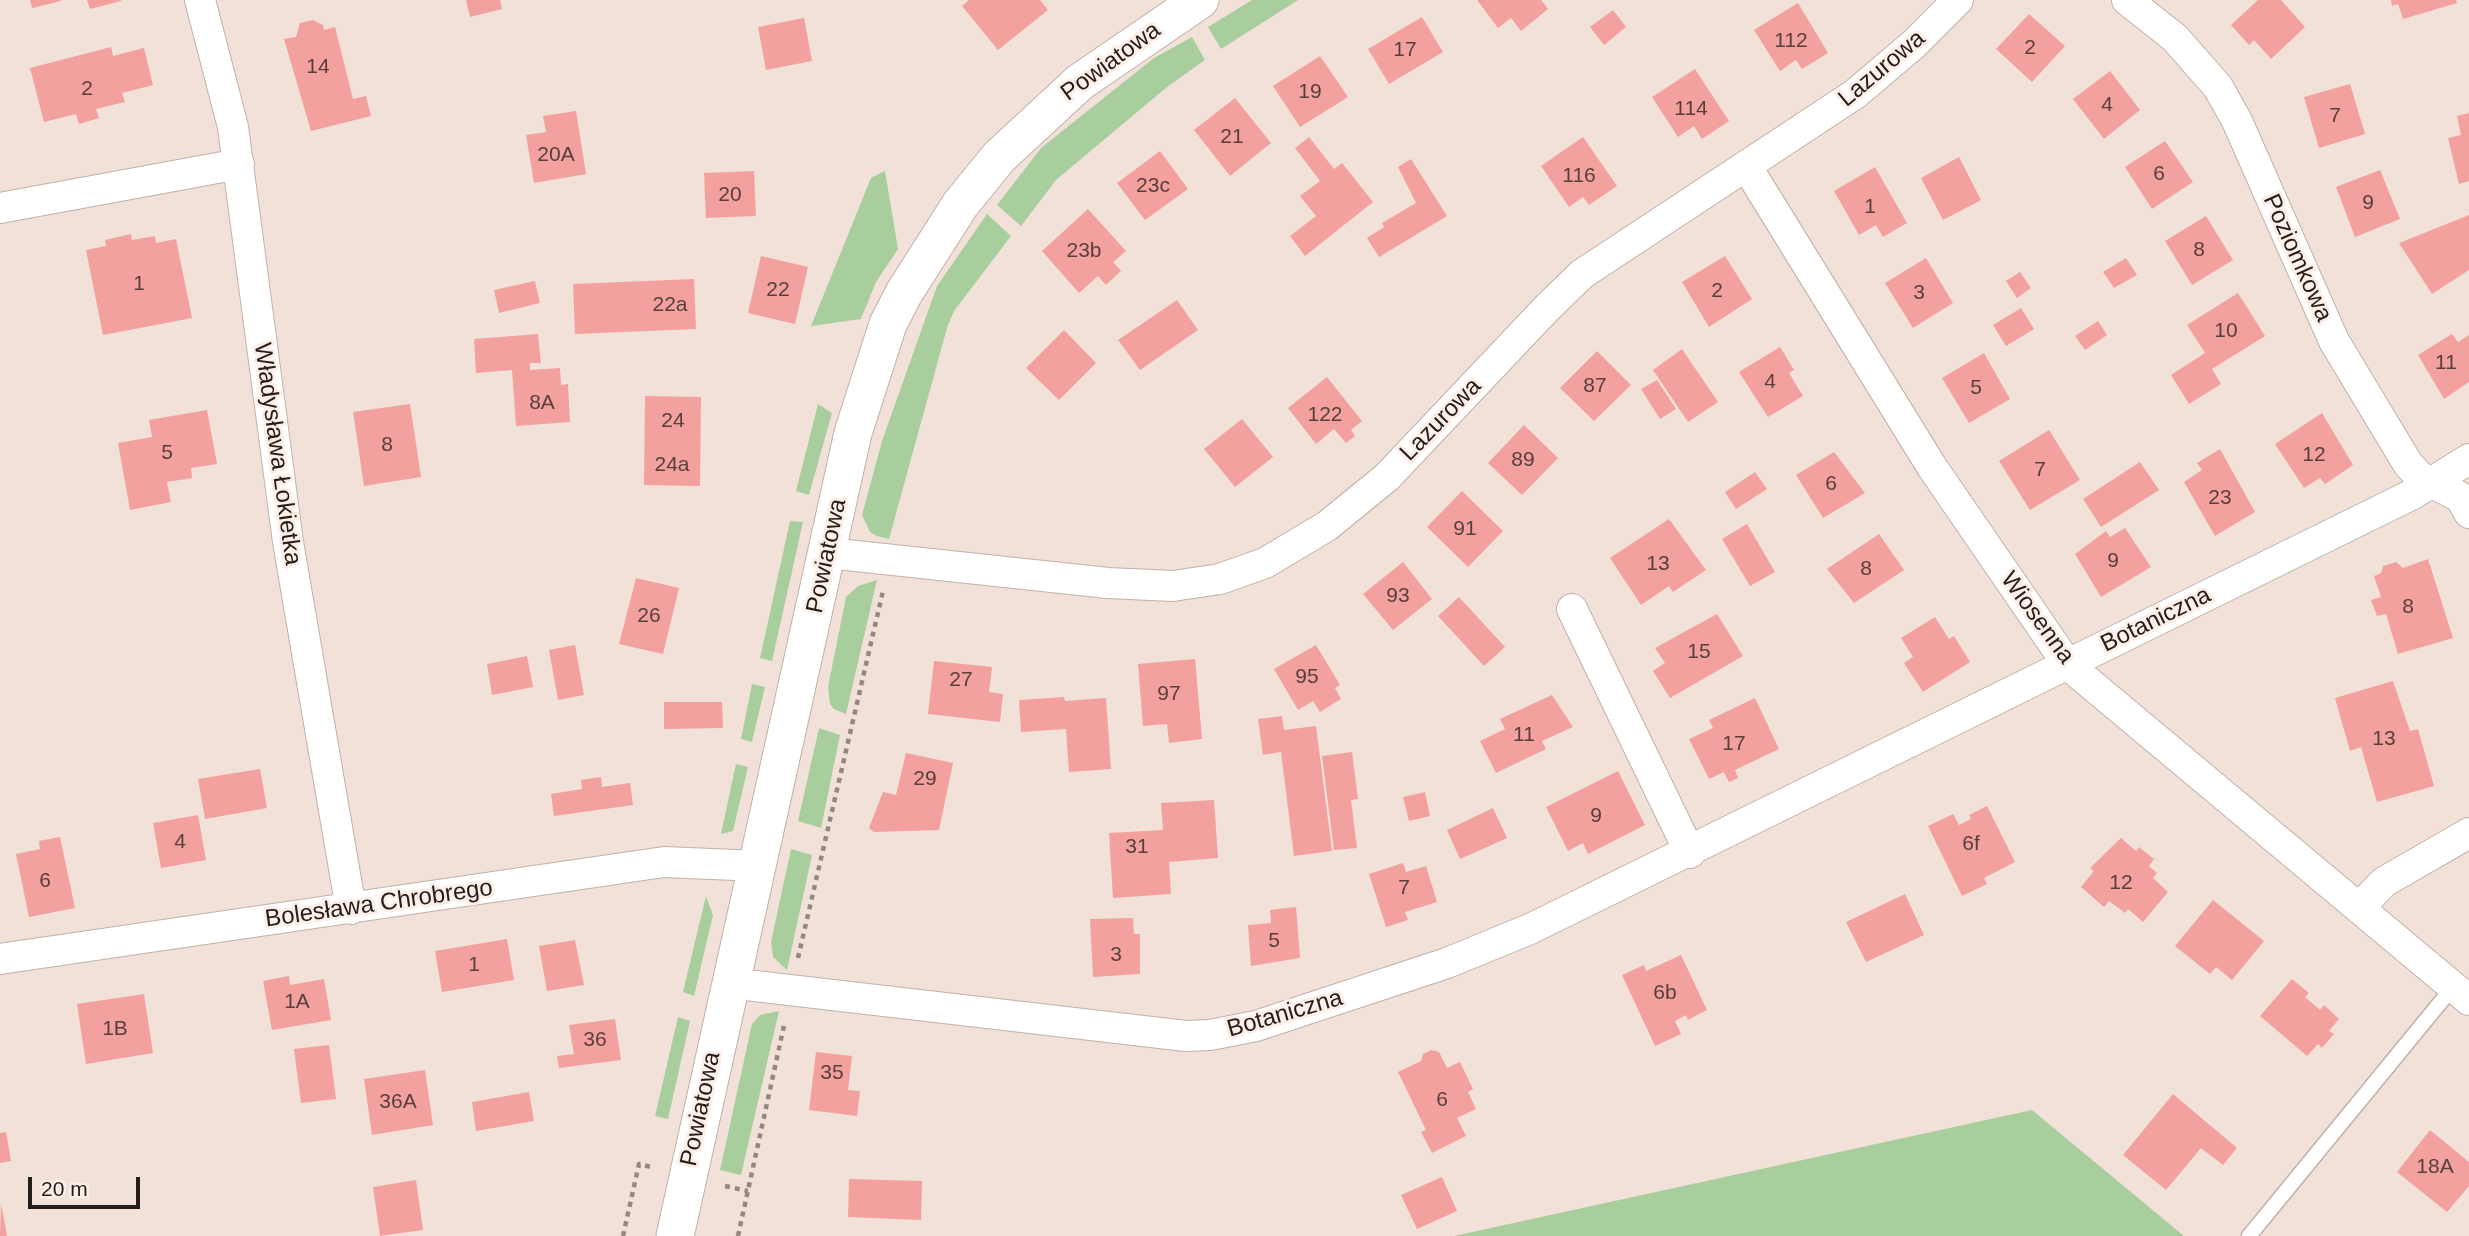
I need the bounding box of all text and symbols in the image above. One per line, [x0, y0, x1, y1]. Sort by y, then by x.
street label: Powiatowa [1056, 16, 1166, 108]
street label: Lazurowa [1833, 25, 1931, 113]
house number: 112 [1774, 28, 1808, 54]
house number: 2 [2024, 35, 2036, 61]
house number: 17 [1393, 37, 1417, 63]
house number: 14 [306, 54, 330, 80]
house number: 2 [81, 76, 93, 102]
house number: 19 [1298, 79, 1322, 105]
house number: 4 [2101, 92, 2113, 118]
house number: 114 [1674, 96, 1708, 122]
house number: 7 [2329, 103, 2341, 129]
house number: 21 [1220, 124, 1244, 150]
house number: 20A [537, 142, 575, 168]
house number: 6 [2153, 161, 2165, 187]
house number: 116 [1562, 163, 1596, 189]
house number: 23c [1136, 173, 1170, 199]
house number: 20 [718, 182, 742, 208]
street label: Poziomkowa [2256, 190, 2338, 326]
house number: 9 [2362, 190, 2374, 216]
house number: 1 [1864, 194, 1876, 220]
house number: 8 [2193, 237, 2205, 263]
house number: 23b [1066, 238, 1102, 264]
house number: 1 [133, 271, 145, 297]
house number: 22 [766, 277, 790, 303]
house number: 2 [1711, 278, 1723, 304]
house number: 3 [1913, 280, 1925, 306]
house number: 22a [652, 292, 688, 318]
house number: 10 [2214, 318, 2238, 344]
street label: Władysława Łokietka [247, 341, 307, 567]
house number: 11 [2435, 350, 2457, 376]
house number: 4 [1764, 369, 1776, 395]
street label: Lazurowa [1394, 373, 1488, 467]
house number: 87 [1583, 373, 1607, 399]
house number: 5 [1970, 375, 1982, 401]
house number: 8A [529, 390, 555, 416]
house number: 122 [1307, 402, 1343, 428]
house number: 24 [661, 408, 685, 434]
house number: 8 [381, 432, 393, 458]
house number: 5 [161, 440, 173, 466]
house number: 12 [2302, 442, 2326, 468]
house number: 89 [1511, 447, 1535, 473]
house number: 24a [654, 452, 690, 478]
house number: 7 [2034, 457, 2046, 483]
house number: 6 [1825, 471, 1837, 497]
house number: 23 [2208, 485, 2232, 511]
street label: Powiatowa [801, 496, 853, 616]
house number: 91 [1453, 516, 1477, 542]
house number: 9 [2107, 548, 2119, 574]
house number: 13 [1646, 551, 1670, 577]
house number: 8 [1860, 556, 1872, 582]
street label: Wiosenna [1994, 566, 2080, 670]
street label: Botaniczna [2096, 581, 2216, 659]
house number: 93 [1386, 583, 1410, 609]
house number: 8 [2402, 594, 2414, 620]
house number: 26 [637, 603, 661, 629]
house number: 15 [1687, 639, 1711, 665]
house number: 95 [1295, 664, 1319, 690]
house number: 27 [949, 667, 973, 693]
house number: 97 [1157, 681, 1181, 707]
house number: 11 [1513, 722, 1535, 748]
house number: 13 [2372, 726, 2396, 752]
house number: 17 [1722, 731, 1746, 757]
house number: 29 [913, 766, 937, 792]
house number: 9 [1590, 803, 1602, 829]
house number: 4 [174, 829, 186, 855]
house number: 6f [1962, 831, 1980, 857]
house number: 31 [1125, 834, 1149, 860]
house number: 6 [39, 868, 51, 894]
house number: 12 [2109, 870, 2133, 896]
street label: Bolesława Chrobrego [263, 874, 495, 934]
house number: 7 [1398, 875, 1410, 901]
house number: 5 [1268, 928, 1280, 954]
house number: 3 [1110, 942, 1122, 968]
house number: 1 [468, 952, 480, 978]
house number: 6b [1653, 980, 1677, 1006]
street label: Botaniczna [1224, 984, 1346, 1044]
house number: 1A [284, 989, 310, 1015]
house number: 1B [102, 1016, 128, 1042]
house number: 36 [583, 1027, 607, 1053]
street label: Powiatowa [675, 1049, 727, 1169]
house number: 35 [820, 1060, 844, 1086]
house number: 6 [1436, 1087, 1448, 1113]
house number: 36A [379, 1089, 417, 1115]
house number: 18A [2416, 1154, 2454, 1180]
scale bar [32, 1162, 144, 1206]
text: 20 m [41, 1177, 88, 1200]

